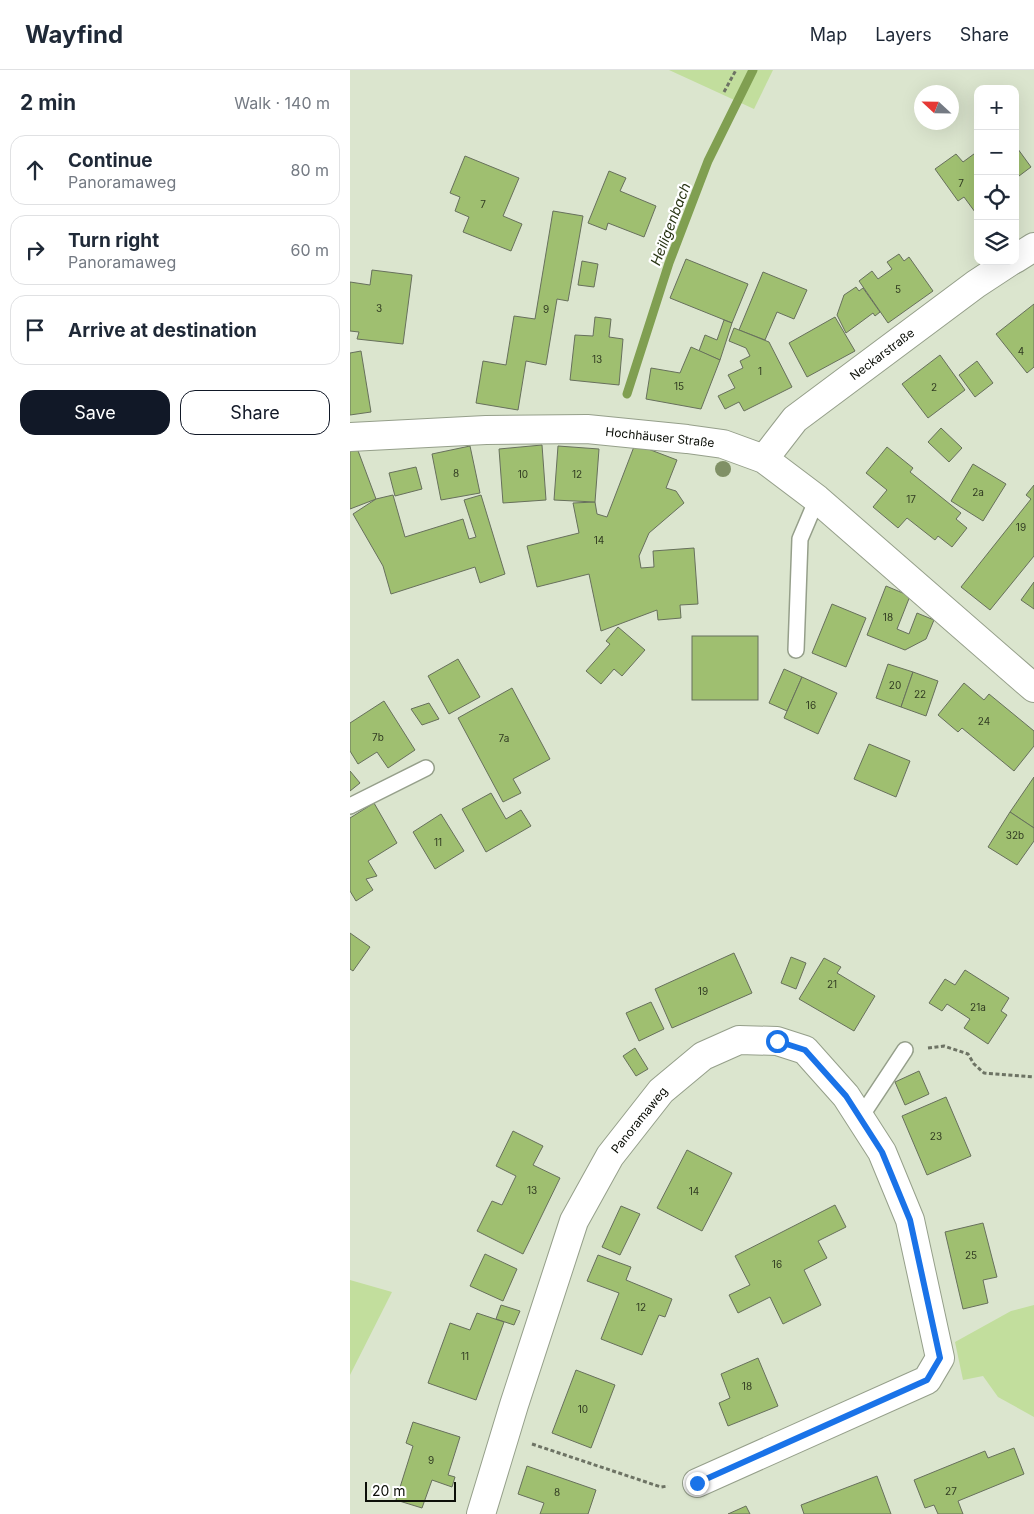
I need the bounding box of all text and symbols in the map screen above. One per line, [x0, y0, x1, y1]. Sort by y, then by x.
text: Wayfind [25, 20, 123, 49]
text: Map [810, 24, 847, 45]
text: Layers [875, 24, 932, 45]
text: Share [960, 24, 1009, 45]
north arrow [914, 85, 959, 130]
map controls [974, 85, 1019, 265]
button: + [974, 85, 1019, 130]
text: 2 min [20, 90, 76, 115]
text: Walk · 140 m [234, 93, 330, 113]
button: − [974, 130, 1019, 175]
text: Continue [68, 149, 153, 172]
icon: ahead [21, 156, 49, 184]
text: 80 m [290, 160, 329, 180]
text: Panoramaweg [68, 172, 176, 192]
button: locate [974, 175, 1019, 220]
house number: 7 [958, 177, 964, 189]
water label: Heiligenbach [646, 180, 694, 268]
house number: 7 [480, 198, 486, 210]
button: layers [974, 220, 1019, 265]
text: Turn right [68, 229, 159, 252]
icon: right [21, 236, 49, 264]
text: 60 m [290, 240, 329, 260]
text: Panoramaweg [68, 252, 176, 272]
house number: 5 [895, 283, 901, 295]
house number: 3 [376, 302, 382, 314]
house number: 9 [543, 303, 549, 315]
icon: arrive [21, 316, 49, 344]
text: Arrive at destination [68, 319, 257, 342]
street label: Neckarstraße [847, 325, 917, 383]
house number: 4 [1018, 345, 1024, 357]
house number: 13 [592, 353, 602, 365]
house number: 1 [758, 365, 762, 377]
house number: 15 [674, 380, 684, 392]
house number: 2 [931, 381, 937, 393]
button: Save [20, 390, 170, 435]
button: Share [180, 390, 330, 435]
street label: Hochhäuser Straße [605, 424, 715, 450]
house number: 8 [453, 467, 459, 479]
house number: 10 [518, 468, 528, 480]
house number: 12 [572, 468, 582, 480]
house number: 2a [972, 486, 984, 498]
house number: 17 [906, 493, 916, 505]
house number: 19 [1016, 521, 1026, 533]
house number: 14 [594, 534, 604, 546]
house number: 18 [883, 611, 893, 623]
house number: 20 [889, 679, 901, 691]
house number: 22 [914, 688, 926, 700]
house number: 16 [806, 699, 816, 711]
house number: 24 [978, 715, 990, 727]
house number: 7b [372, 731, 384, 743]
house number: 7a [499, 732, 509, 744]
house number: 32b [1006, 829, 1024, 841]
house number: 11 [434, 836, 442, 848]
house number: 21 [827, 978, 837, 990]
house number: 19 [698, 985, 708, 997]
house number: 21a [970, 1001, 986, 1013]
route start [766, 1030, 789, 1053]
street label: Panoramaweg [608, 1084, 670, 1156]
house number: 23 [930, 1130, 942, 1142]
house number: 13 [527, 1184, 537, 1196]
house number: 14 [689, 1185, 699, 1197]
house number: 25 [965, 1249, 977, 1261]
house number: 16 [772, 1258, 782, 1270]
house number: 12 [636, 1301, 646, 1313]
house number: 11 [461, 1350, 469, 1362]
house number: 18 [742, 1380, 752, 1392]
house number: 10 [578, 1403, 588, 1415]
house number: 9 [428, 1454, 434, 1466]
route end [686, 1472, 709, 1495]
scale bar [365, 1479, 456, 1502]
text: 20 m [372, 1482, 406, 1499]
house number: 27 [945, 1485, 957, 1497]
house number: 8 [554, 1486, 560, 1498]

